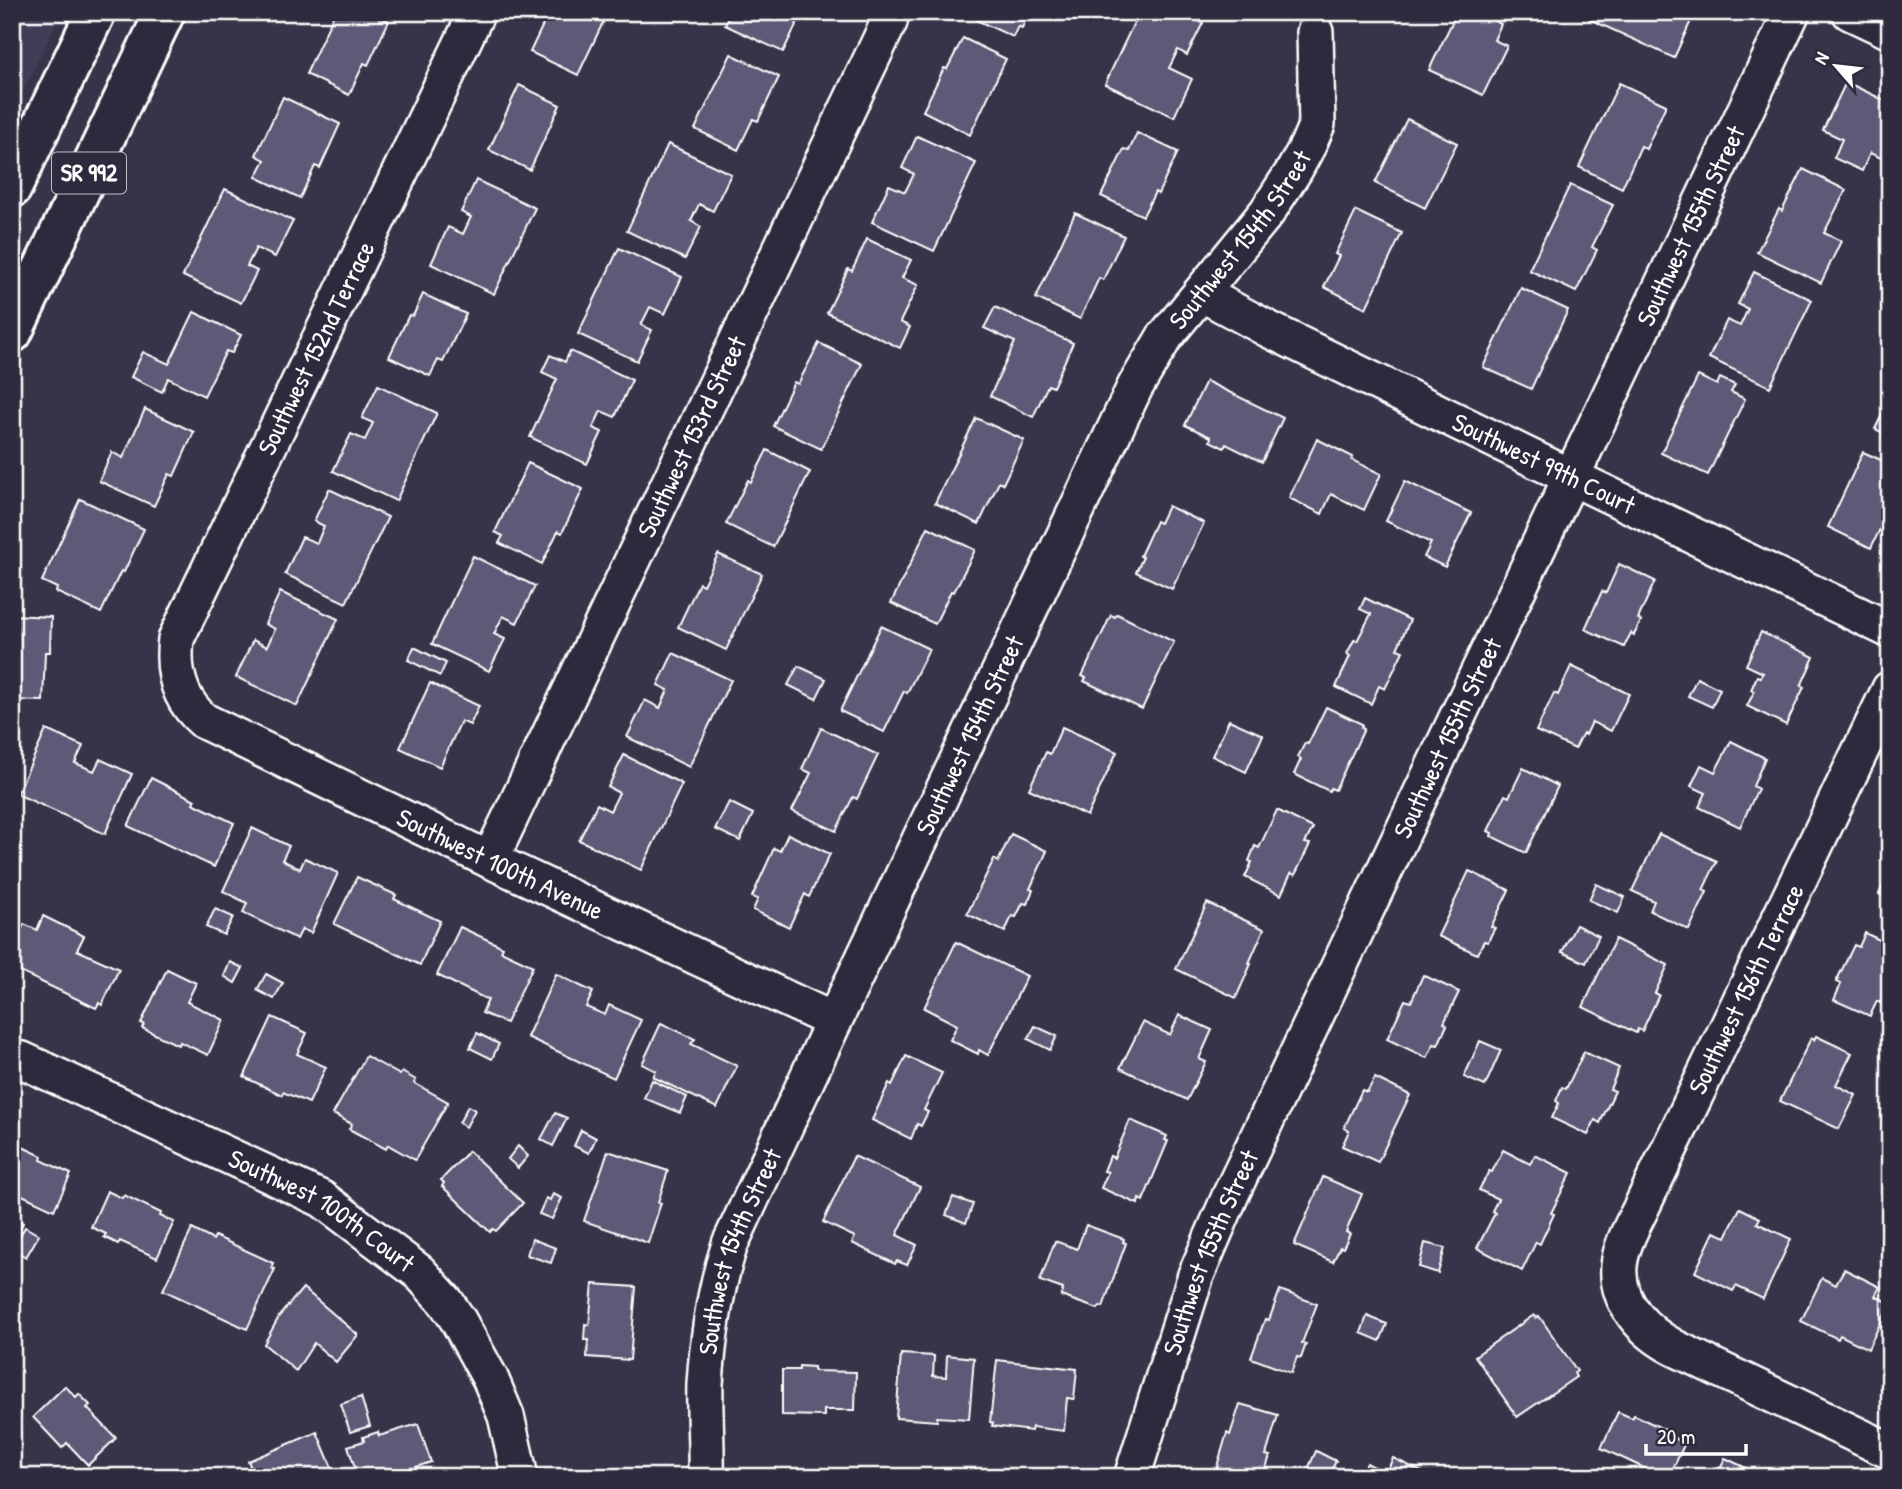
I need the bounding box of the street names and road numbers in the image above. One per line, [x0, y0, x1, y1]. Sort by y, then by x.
street label: Southwest 155th Street [1628, 119, 1753, 331]
street label: Southwest 154th Street [1160, 143, 1319, 336]
road number: SR 992 [52, 153, 126, 194]
street label: Southwest 152nd Terrace [249, 235, 382, 460]
street label: Southwest 153rd Street [628, 329, 754, 543]
street label: Southwest 99th Court [1447, 404, 1642, 523]
street label: Southwest 154th Street [907, 629, 1032, 840]
street label: Southwest 155th Street [1384, 631, 1510, 844]
street label: Southwest 100th Avenue [391, 799, 609, 928]
street label: Southwest 156th Terrace [1679, 878, 1812, 1100]
street label: Southwest 100th Court [223, 1140, 423, 1280]
street label: Southwest 154th Street [690, 1141, 790, 1356]
street label: Southwest 155th Street [1154, 1143, 1267, 1359]

